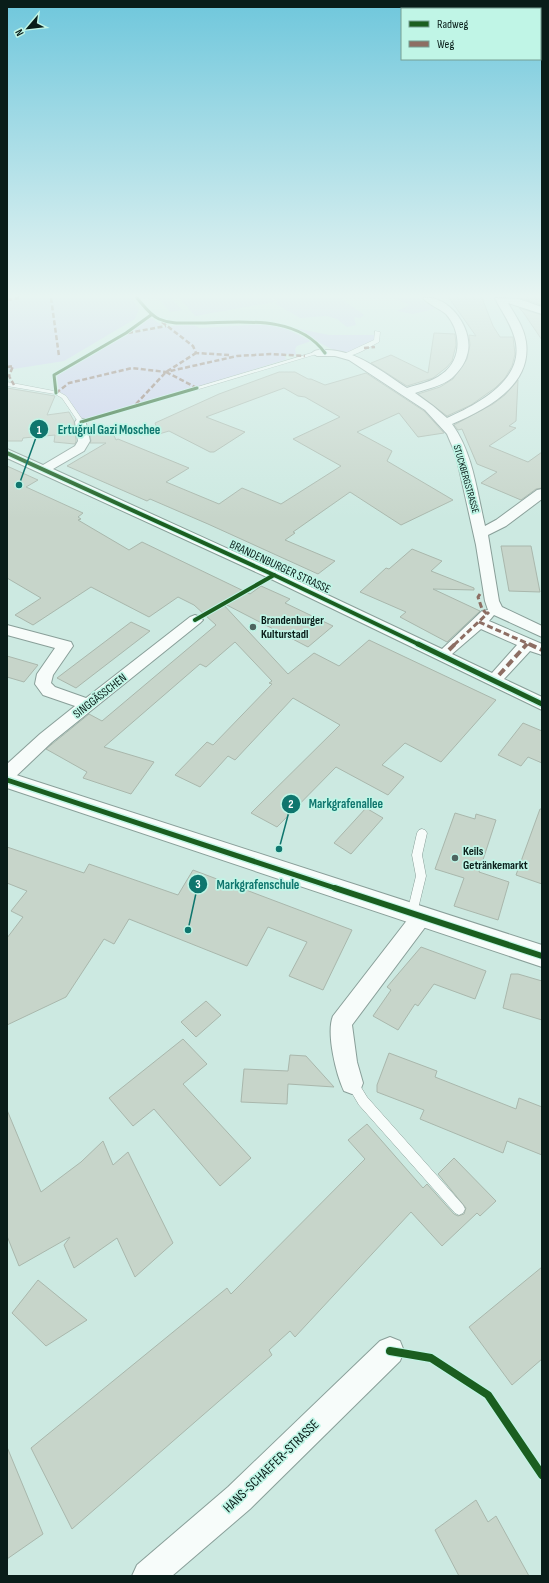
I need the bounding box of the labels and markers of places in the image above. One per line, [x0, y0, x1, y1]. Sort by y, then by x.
callout: Ertuğrul Gazi Moschee [29, 417, 168, 442]
place label: Brandenburger Kulturstadl [261, 613, 324, 642]
marker: Brandenburger Kulturstadl [248, 622, 258, 632]
callout: Markgrafenallee [281, 791, 392, 816]
place label: Keils Getränkemarkt [463, 844, 528, 873]
marker: Keils Getränkemarkt [450, 853, 460, 863]
callout: Markgrafenschule [188, 872, 307, 897]

